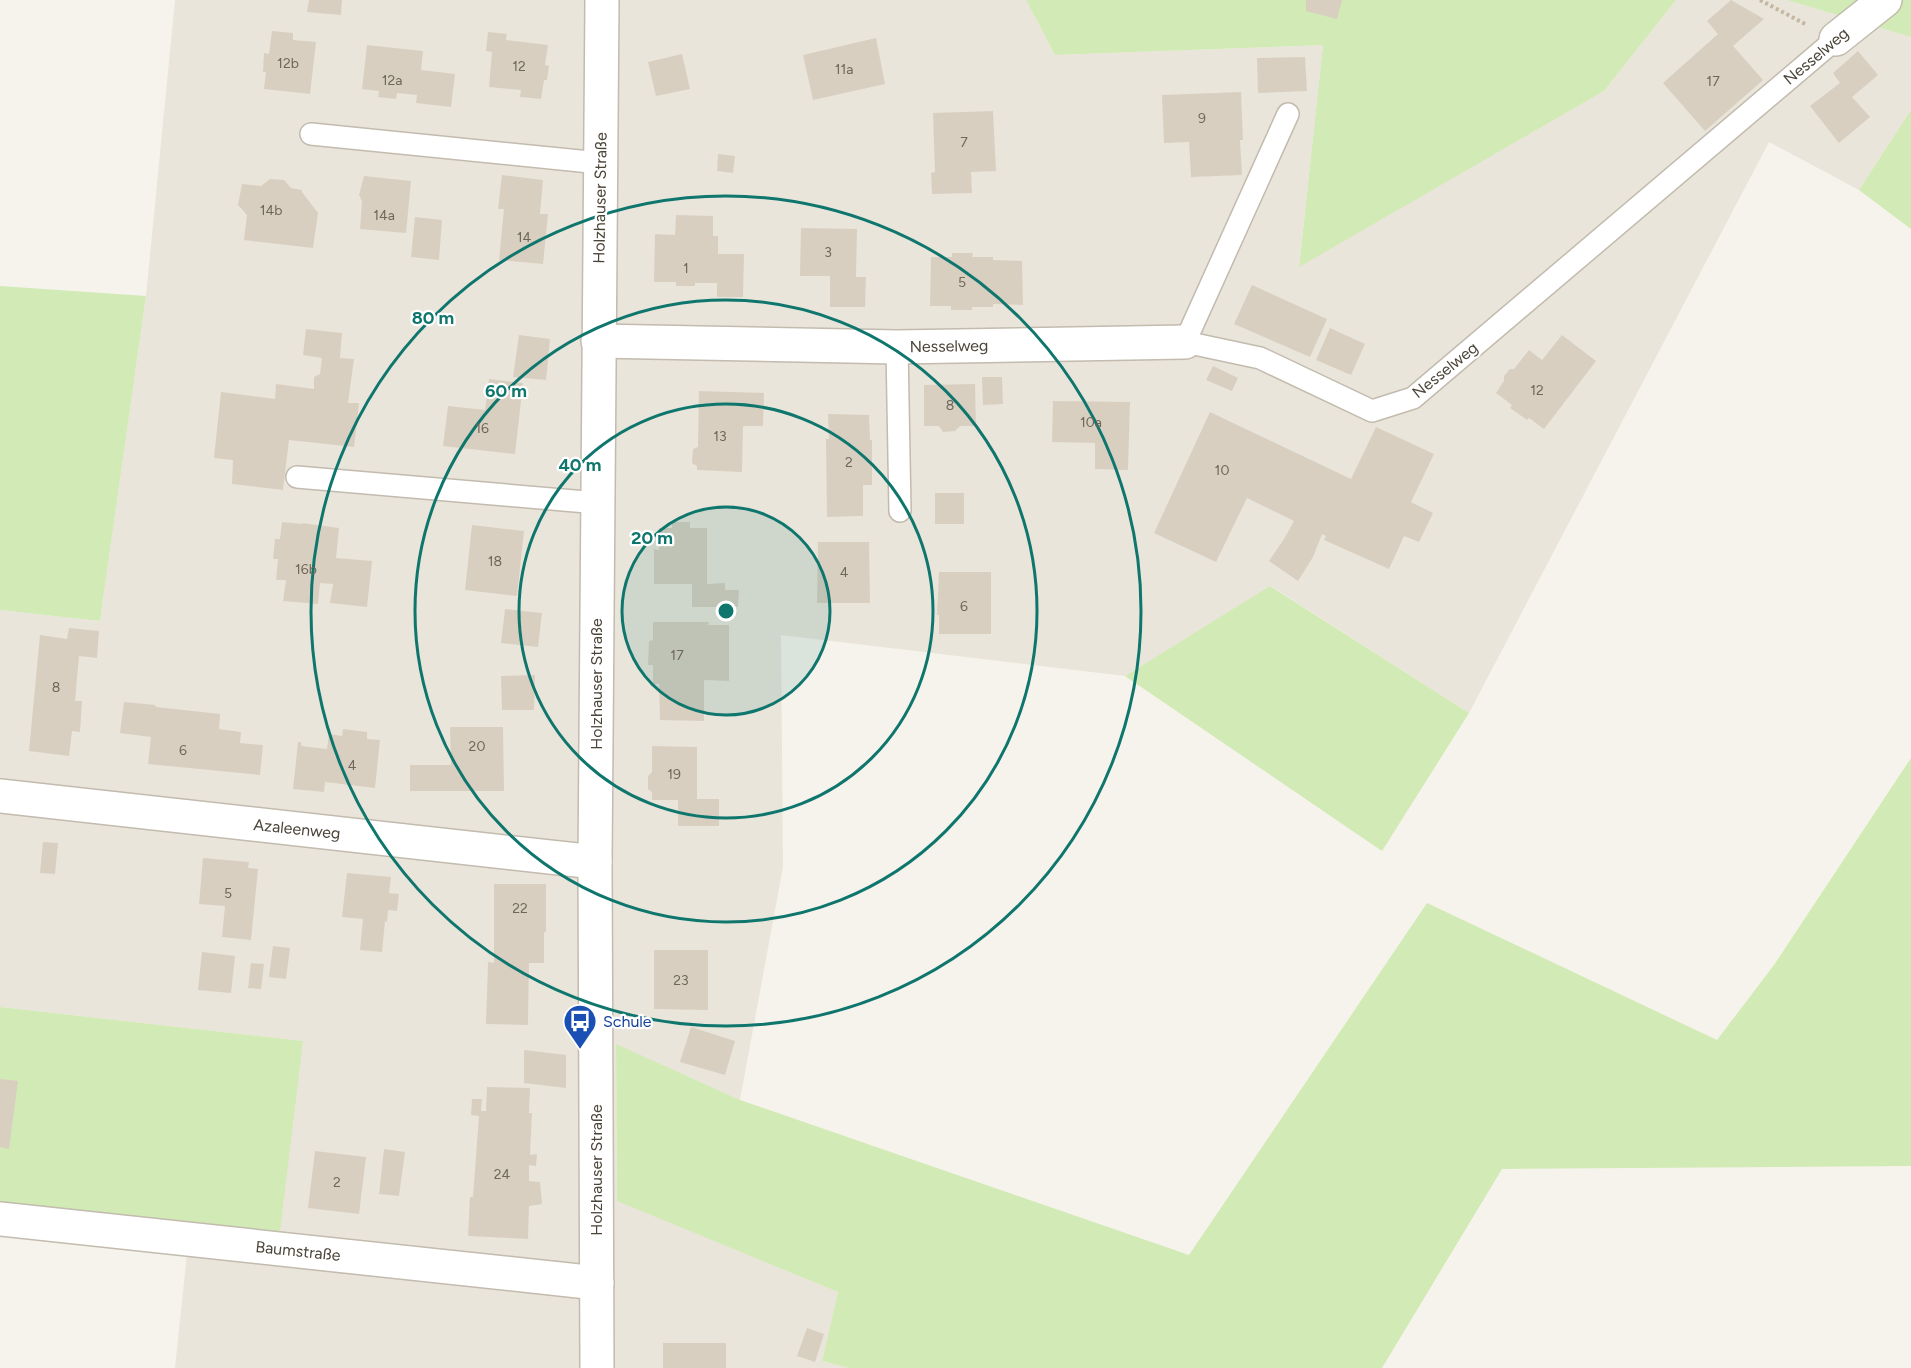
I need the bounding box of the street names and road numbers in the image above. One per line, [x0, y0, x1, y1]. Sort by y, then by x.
street label: Nesselweg [1780, 23, 1852, 89]
street label: Holzhauser Straße [589, 132, 611, 264]
street label: Nesselweg [909, 336, 989, 356]
street label: Nesselweg [1408, 338, 1482, 402]
street label: Holzhauser Straße [587, 618, 606, 750]
street label: Azaleenweg [253, 815, 341, 843]
street label: Holzhauser Straße [587, 1104, 606, 1236]
street label: Baumstraße [255, 1237, 342, 1265]

